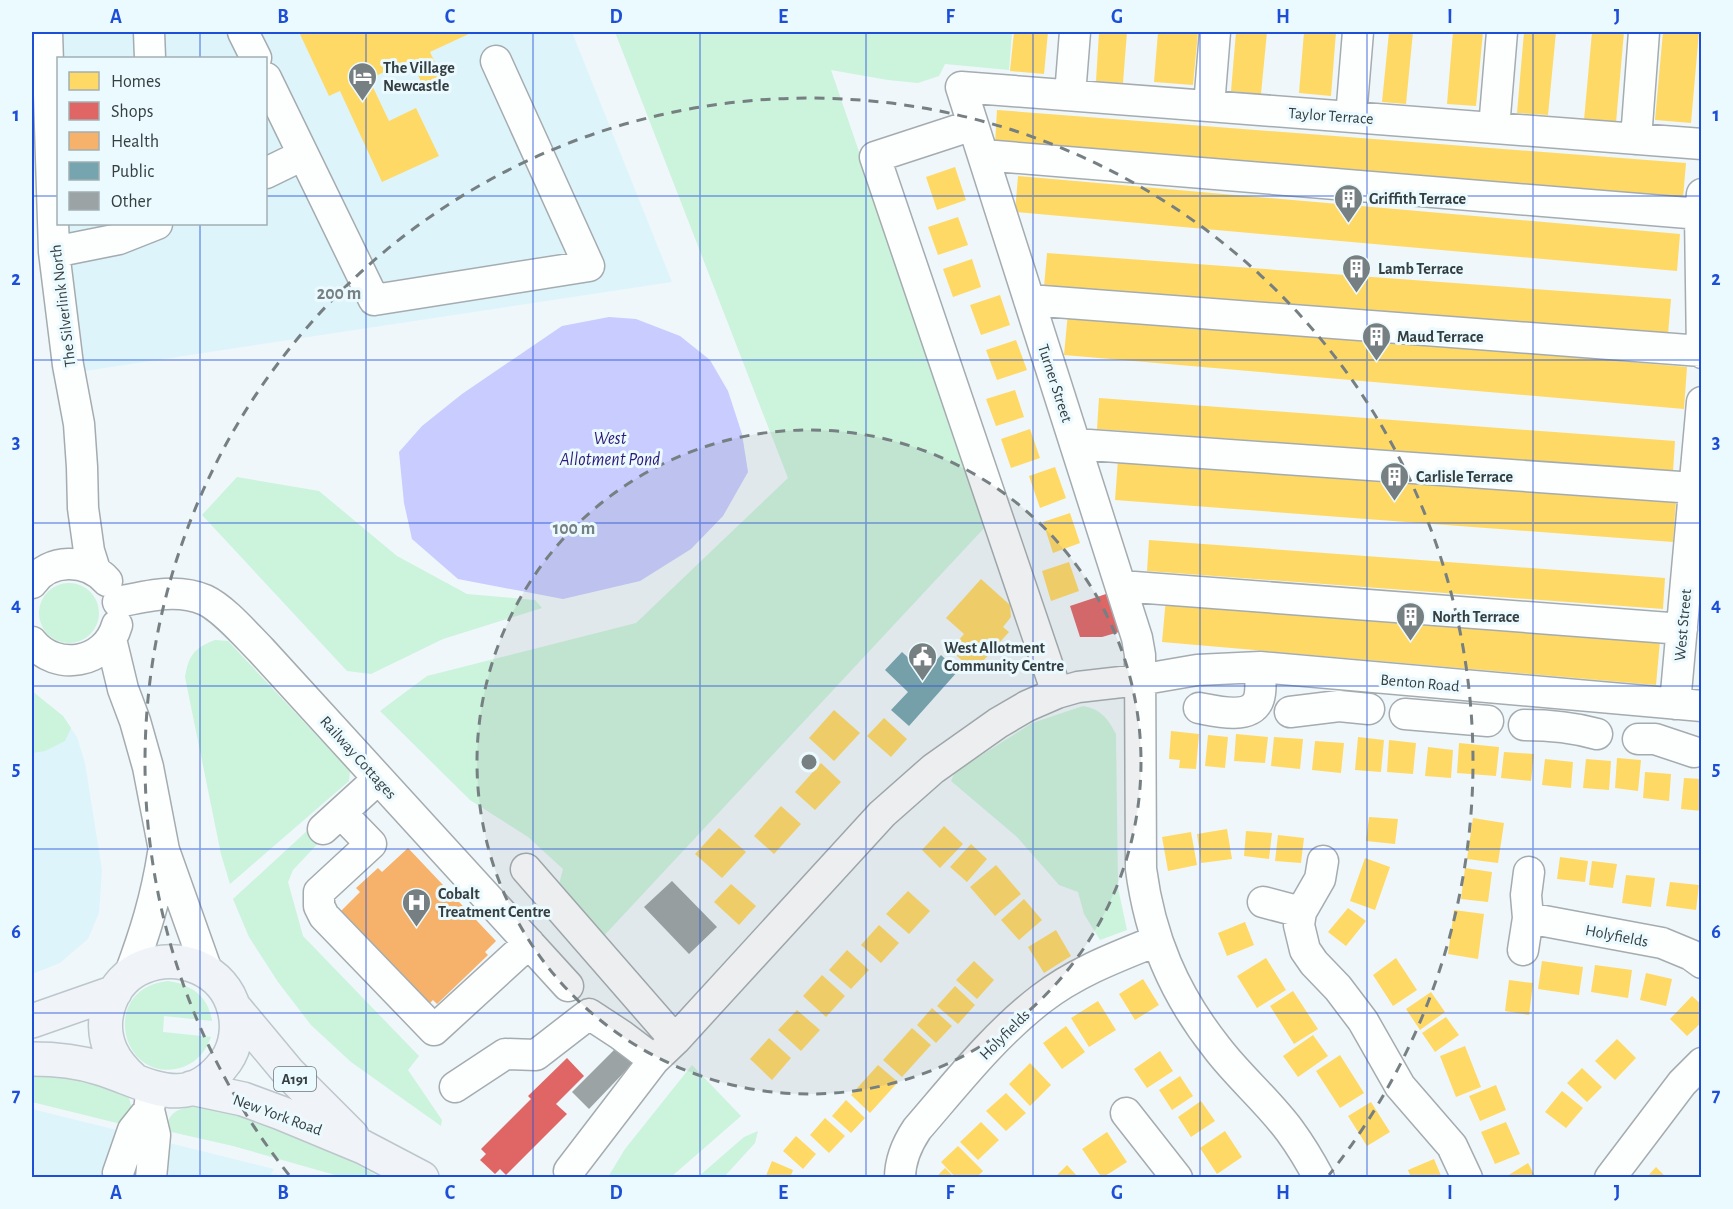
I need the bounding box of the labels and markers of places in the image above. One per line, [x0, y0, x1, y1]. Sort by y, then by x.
hotel icon: The Village Newcastle [346, 60, 378, 102]
place label: The Village Newcastle [383, 60, 455, 94]
building icon: Griffith Terrace [1332, 182, 1364, 224]
place label: Griffith Terrace [1369, 191, 1467, 207]
building icon: Lamb Terrace [1341, 252, 1373, 294]
place label: Lamb Terrace [1378, 261, 1464, 277]
building icon: Maud Terrace [1360, 320, 1392, 362]
place label: Maud Terrace [1397, 329, 1484, 345]
building icon: Carlisle Terrace [1379, 460, 1411, 502]
place label: Carlisle Terrace [1416, 469, 1513, 485]
building icon: North Terrace [1395, 600, 1427, 642]
place label: North Terrace [1432, 609, 1520, 625]
public building icon: West Allotment Community Centre [907, 640, 939, 682]
place label: West Allotment Community Centre [944, 640, 1064, 675]
centre of rings [799, 752, 819, 772]
hospital icon: Cobalt Treatment Centre [401, 886, 433, 928]
place label: Cobalt Treatment Centre [438, 886, 551, 920]

